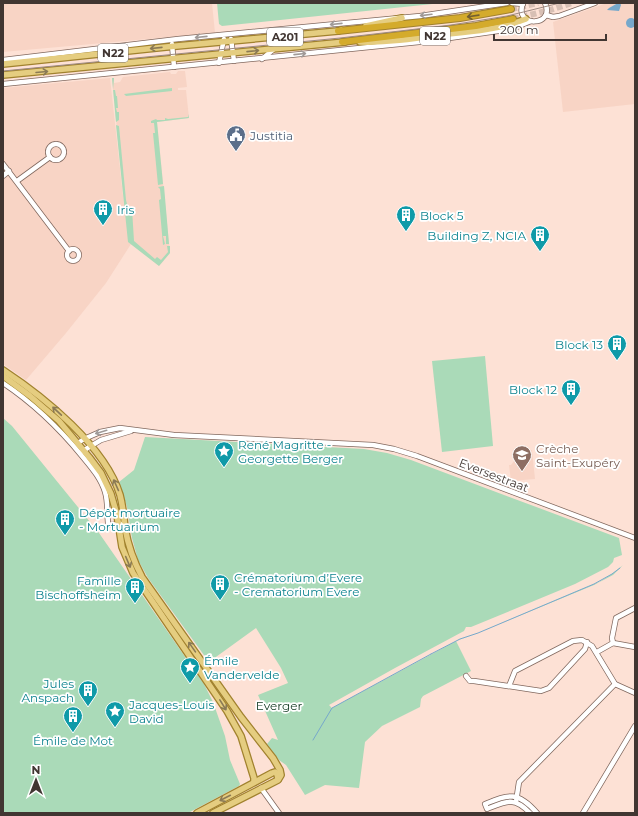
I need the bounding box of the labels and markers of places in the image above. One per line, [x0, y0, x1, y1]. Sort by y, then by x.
public building icon: Justitia [225, 124, 247, 152]
place label: Justitia [249, 128, 293, 143]
building icon: Iris [92, 198, 114, 226]
place label: Iris [117, 202, 135, 217]
building icon: Block 5 [395, 204, 417, 232]
place label: Block 5 [420, 208, 464, 223]
building icon: Building Z, NCIA [529, 224, 551, 252]
place label: Building Z, NCIA [427, 228, 526, 243]
building icon: Block 13 [606, 333, 628, 361]
place label: Block 13 [555, 337, 603, 352]
building icon: Block 12 [560, 378, 582, 406]
place label: Block 12 [509, 382, 557, 397]
place label: René Magritte - Georgette Berger [238, 437, 343, 466]
place icon: René Magritte - Georgette Berger [213, 440, 235, 468]
place label: Crèche Saint-Exupéry [536, 441, 620, 470]
school or university icon: Crèche Saint-Exupéry [511, 444, 533, 472]
place label: Dépôt mortuaire - Mortuarium [79, 505, 180, 534]
building icon: Dépôt mortuaire - Mortuarium [54, 508, 76, 536]
place label: Crématorium d’Evere - Crematorium Evere [234, 570, 362, 599]
place label: Famille Bischoffsheim [35, 573, 121, 602]
building icon: Crématorium d’Evere - Crematorium Evere [209, 573, 231, 601]
building icon: Famille Bischoffsheim [124, 576, 146, 604]
place label: Émile Vandervelde [204, 653, 279, 682]
place icon: Émile Vandervelde [179, 656, 201, 684]
place label: Jules Anspach [21, 676, 74, 705]
building icon: Jules Anspach [77, 679, 99, 707]
place label: Jacques-Louis David [128, 697, 214, 726]
place icon: Jacques-Louis David [104, 700, 126, 728]
building icon: Émile de Mot [62, 705, 84, 733]
place label: Émile de Mot [33, 733, 113, 748]

